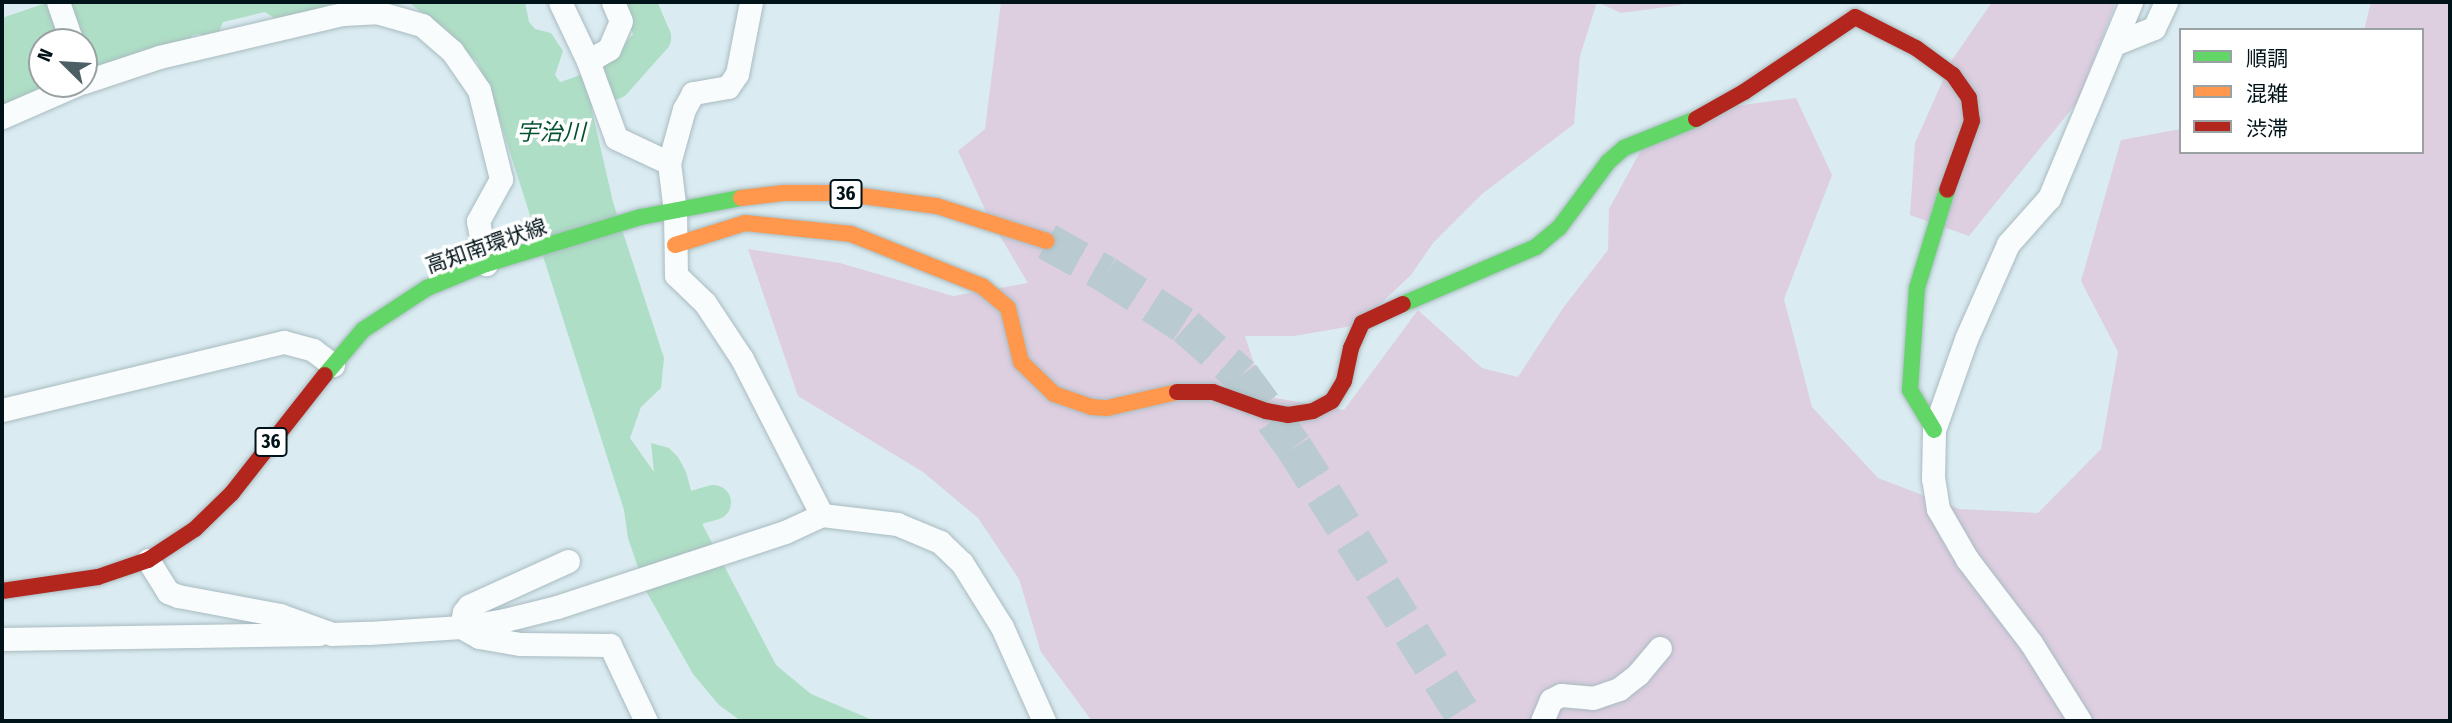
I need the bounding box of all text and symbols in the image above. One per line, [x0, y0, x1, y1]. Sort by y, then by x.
north arrow [28, 28, 98, 98]
legend [2179, 28, 2424, 154]
text: N [32, 45, 58, 65]
text: 順調 [2246, 46, 2288, 72]
text: 混雑 [2246, 81, 2288, 107]
text: 渋滞 [2246, 116, 2288, 142]
water label: 宇治川 [517, 118, 585, 146]
road number: 36 [828, 178, 864, 210]
street label: 高知南環状線 [422, 214, 550, 278]
road number: 36 [254, 426, 288, 458]

